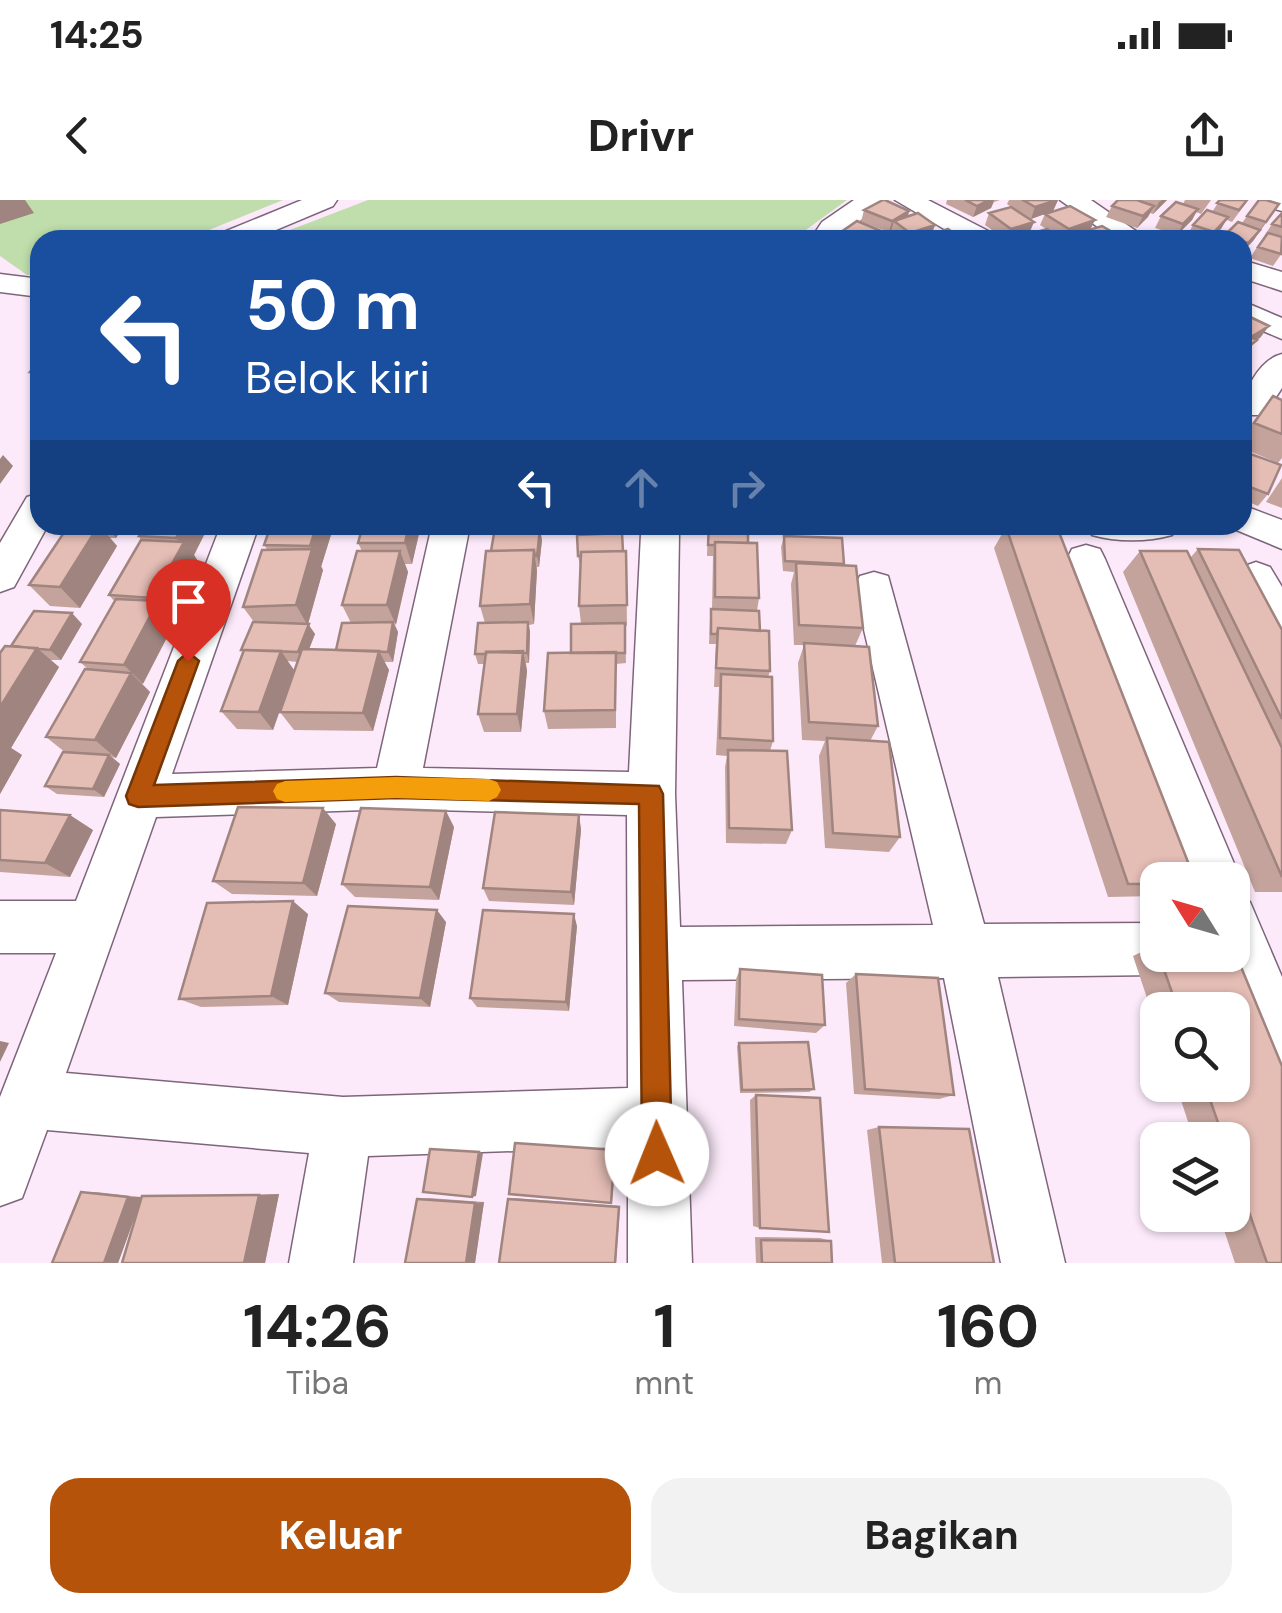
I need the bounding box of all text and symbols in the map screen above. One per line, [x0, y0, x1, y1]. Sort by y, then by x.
text: 14:25 [50, 10, 144, 60]
text: Drivr [588, 106, 694, 165]
icon: back [50, 108, 105, 163]
icon: share [1177, 108, 1232, 163]
text: 50 m [245, 260, 420, 351]
icon: left [80, 270, 210, 400]
text: Belok kiri [245, 348, 430, 407]
icon: left [509, 460, 564, 515]
icon: ahead [614, 460, 669, 515]
icon: right [719, 460, 774, 515]
pin [146, 559, 231, 662]
icon: arrive [161, 574, 216, 629]
north arrow [1140, 862, 1250, 972]
map controls [1140, 862, 1250, 1232]
button: search [1140, 992, 1250, 1102]
position arrow [605, 1102, 709, 1206]
button: layers [1140, 1122, 1250, 1232]
text: 14:26 [243, 1287, 392, 1366]
text: 1 [653, 1287, 675, 1366]
text: 160 [937, 1287, 1039, 1366]
text: Tiba [286, 1362, 349, 1404]
text: mnt [635, 1362, 694, 1404]
text: m [974, 1362, 1002, 1404]
button: Keluar [50, 1478, 631, 1593]
button: Bagikan [651, 1478, 1232, 1593]

